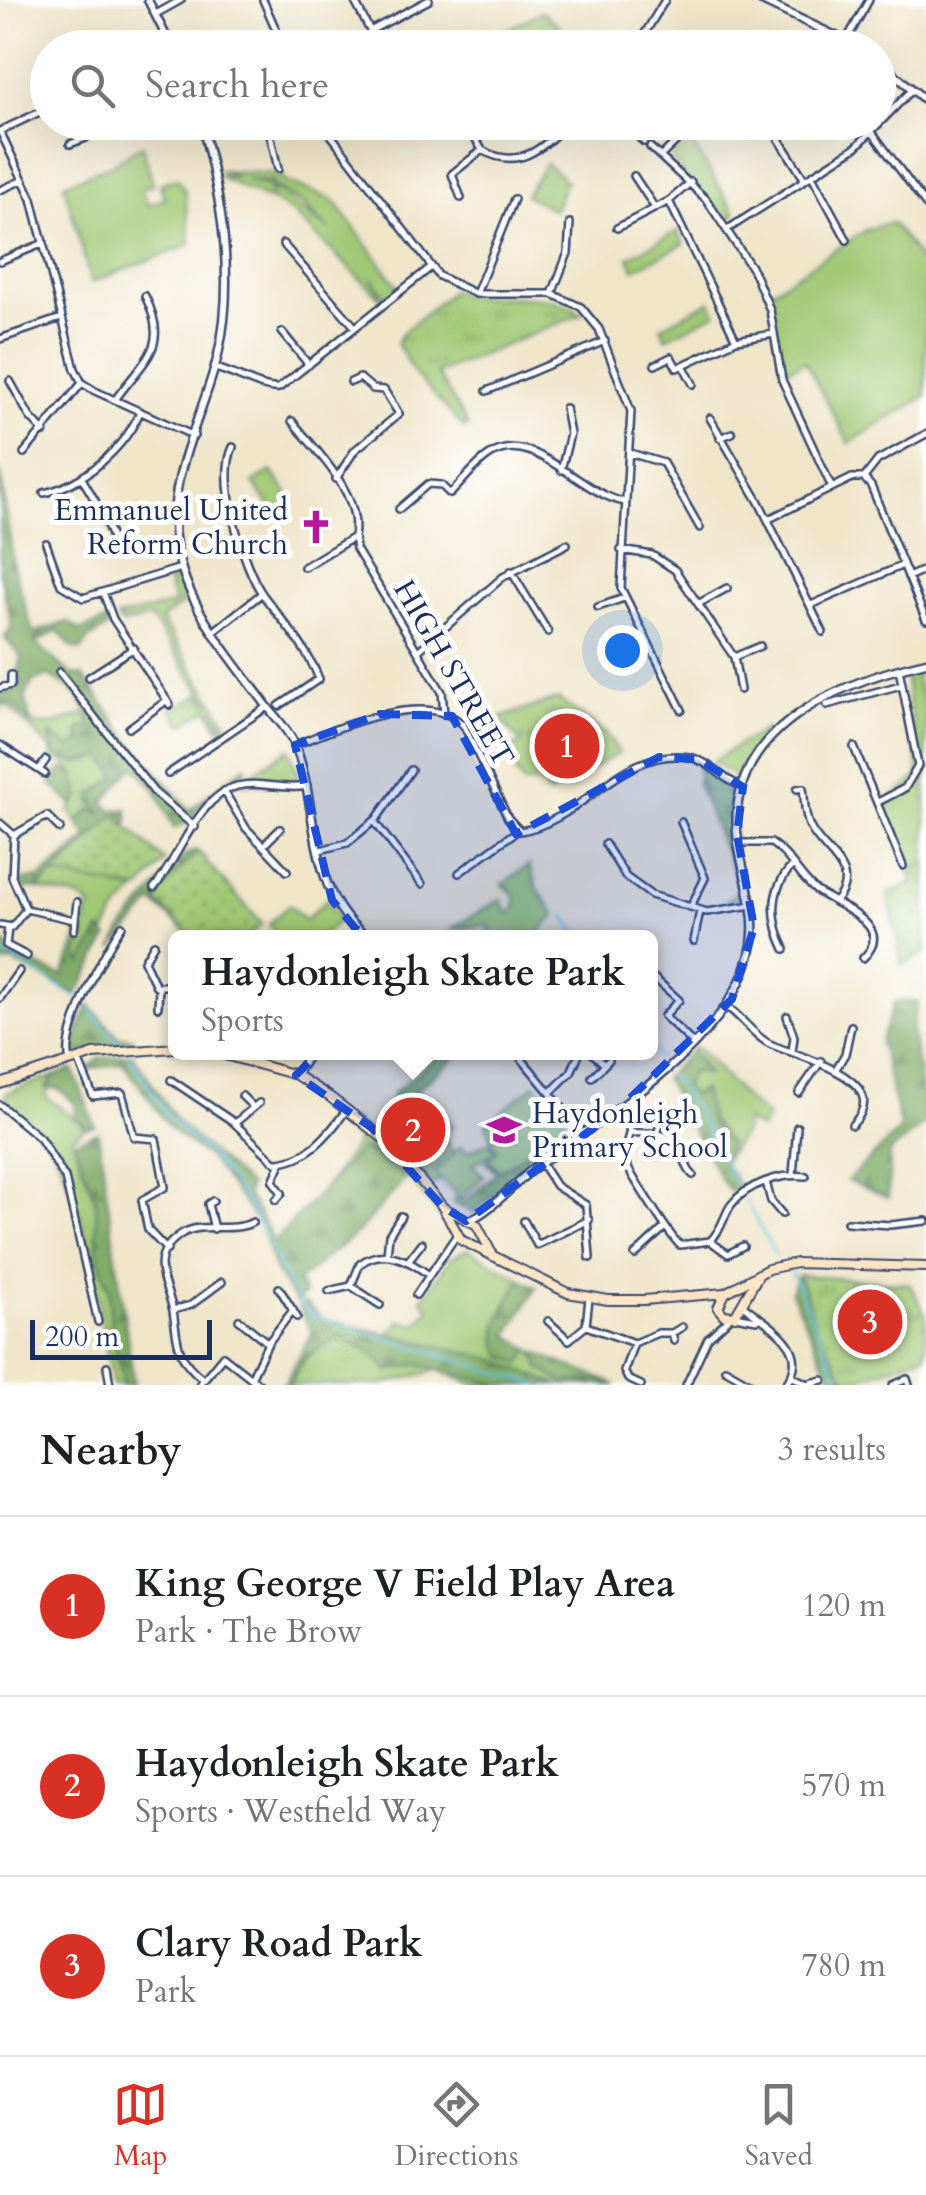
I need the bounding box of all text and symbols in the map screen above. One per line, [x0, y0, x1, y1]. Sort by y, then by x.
search box [30, 30, 896, 140]
icon: search [65, 58, 120, 113]
text: Search here [145, 59, 329, 111]
place label: Emmanuel United Reform Church [54, 490, 289, 565]
church icon: Emmanuel United Reform Church [297, 508, 335, 546]
street label: HIGH STREET [384, 572, 524, 774]
your location [597, 625, 648, 676]
pin: 1 [534, 708, 600, 784]
popup [168, 930, 658, 1060]
text: Haydonleigh Skate Park [201, 947, 625, 999]
text: Sports [201, 999, 284, 1043]
pin: 2 [380, 1092, 446, 1168]
place label: Haydonleigh Primary School [532, 1093, 728, 1168]
school or university icon: Haydonleigh Primary School [485, 1111, 523, 1149]
pin: 3 [838, 1284, 902, 1360]
scale bar [30, 1315, 212, 1360]
text: 200 m [45, 1318, 119, 1356]
text: Nearby [40, 1422, 182, 1479]
text: 3 results [778, 1428, 886, 1472]
text: King George V Field Play Area [135, 1558, 675, 1610]
text: 1 [64, 1584, 81, 1628]
text: 120 m [801, 1584, 886, 1628]
text: Park · The Brow [135, 1610, 362, 1654]
text: Haydonleigh Skate Park [135, 1738, 559, 1790]
text: 2 [64, 1764, 81, 1808]
text: 570 m [801, 1764, 886, 1808]
text: Sports · Westfield Way [135, 1790, 446, 1834]
text: Clary Road Park [135, 1918, 423, 1970]
text: 3 [64, 1944, 81, 1988]
text: 780 m [801, 1944, 886, 1988]
text: Park [135, 1970, 197, 2014]
tab: Map [113, 2077, 168, 2175]
tab: Directions [395, 2077, 518, 2175]
tab: Saved [745, 2077, 813, 2175]

